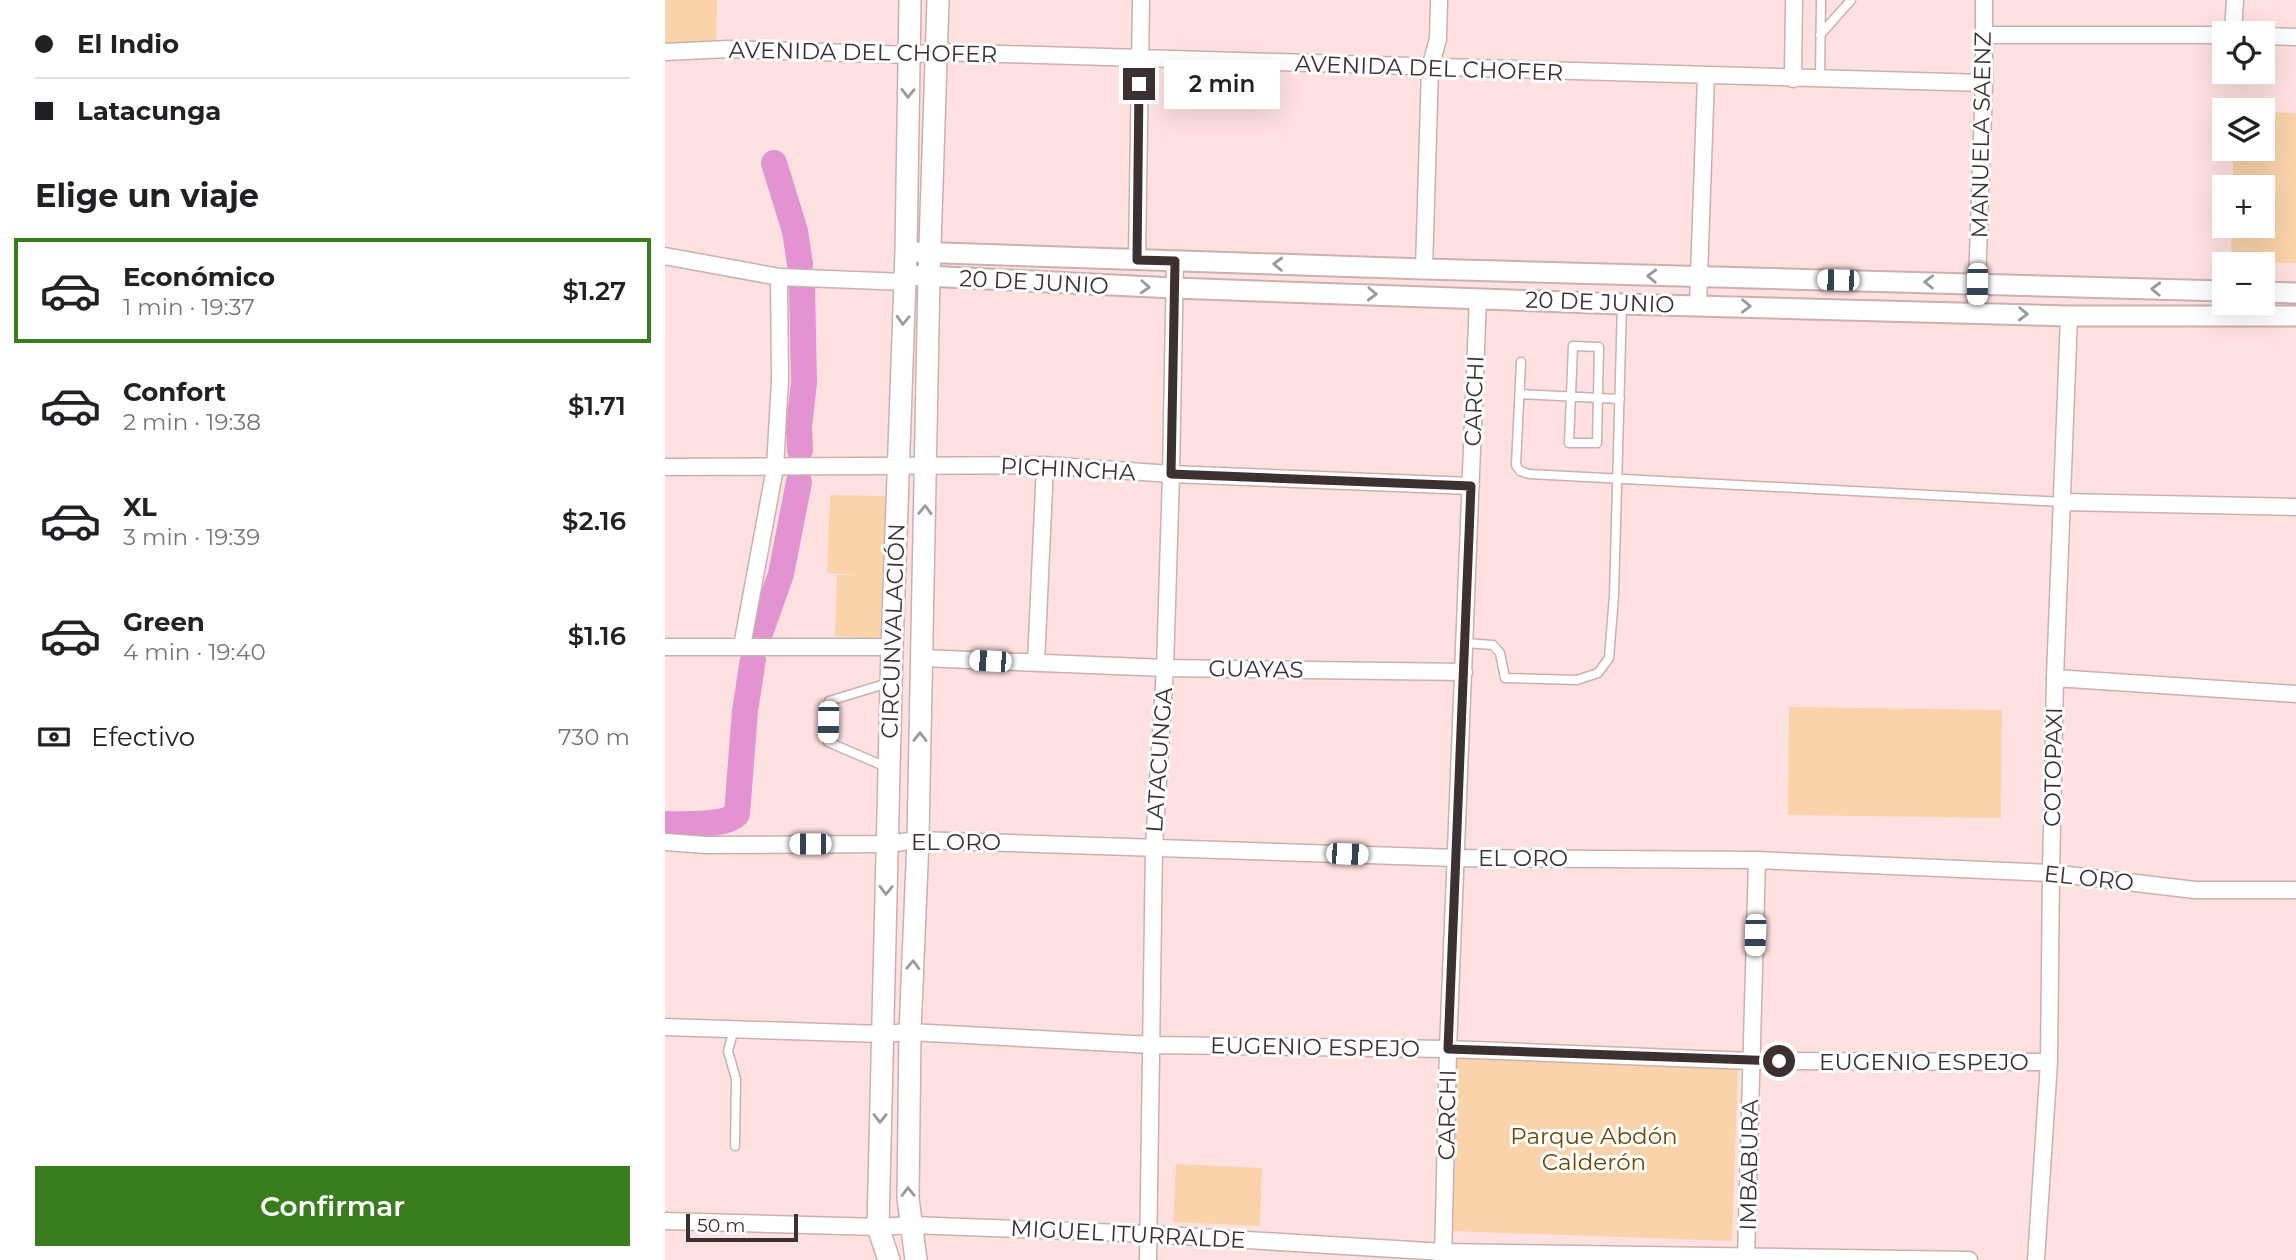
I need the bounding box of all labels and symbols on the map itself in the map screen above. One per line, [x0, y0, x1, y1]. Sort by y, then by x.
street label: MANUELA SAENZ [1965, 31, 1997, 238]
street label: AVENIDA DEL CHOFER [729, 36, 997, 68]
street label: AVENIDA DEL CHOFER [1294, 49, 1564, 87]
callout: 2 min [1163, 60, 1279, 108]
route end [1123, 68, 1155, 100]
one-way arrow [900, 88, 916, 98]
one-way arrow [1272, 257, 1283, 272]
car [1967, 263, 1988, 305]
street label: 20 DE JUNIO [959, 264, 1109, 300]
one-way arrow [1646, 268, 1657, 283]
car [1817, 269, 1860, 291]
one-way arrow [1923, 275, 1934, 290]
one-way arrow [1139, 279, 1150, 294]
one-way arrow [2150, 282, 2161, 297]
street label: 20 DE JUNIO [1525, 285, 1675, 319]
one-way arrow [1367, 287, 1378, 302]
one-way arrow [1741, 299, 1752, 314]
one-way arrow [2017, 307, 2028, 322]
one-way arrow [896, 315, 911, 326]
street label: CARCHI [1458, 355, 1490, 447]
street label: PICHINCHA [1000, 451, 1137, 487]
one-way arrow [917, 504, 933, 515]
street label: CIRCUNVALACIÓN [875, 523, 911, 739]
car [969, 649, 1012, 673]
street label: GUAYAS [1208, 654, 1304, 684]
street label: LATACUNGA [1140, 686, 1178, 833]
car [818, 701, 839, 743]
street label: COTOPAXI [2038, 707, 2068, 827]
one-way arrow [912, 732, 928, 742]
street label: EL ORO [911, 828, 1001, 856]
car [790, 834, 832, 855]
car [1326, 843, 1369, 865]
street label: EL ORO [1478, 844, 1568, 872]
street label: EL ORO [2043, 859, 2135, 897]
one-way arrow [878, 885, 893, 896]
car [1744, 914, 1767, 956]
one-way arrow [905, 959, 920, 970]
street label: EUGENIO ESPEJO [1210, 1031, 1420, 1063]
route start [1763, 1045, 1795, 1077]
street label: EUGENIO ESPEJO [1819, 1048, 2029, 1076]
street label: CARCHI [1432, 1069, 1462, 1161]
street label: IMBABURA [1734, 1099, 1764, 1231]
one-way arrow [873, 1113, 888, 1124]
park label: Parque Abdón Calderón [1510, 1122, 1678, 1176]
one-way arrow [900, 1186, 916, 1197]
scale bar [686, 1211, 798, 1243]
street label: MIGUEL ITURRALDE [1010, 1214, 1246, 1254]

